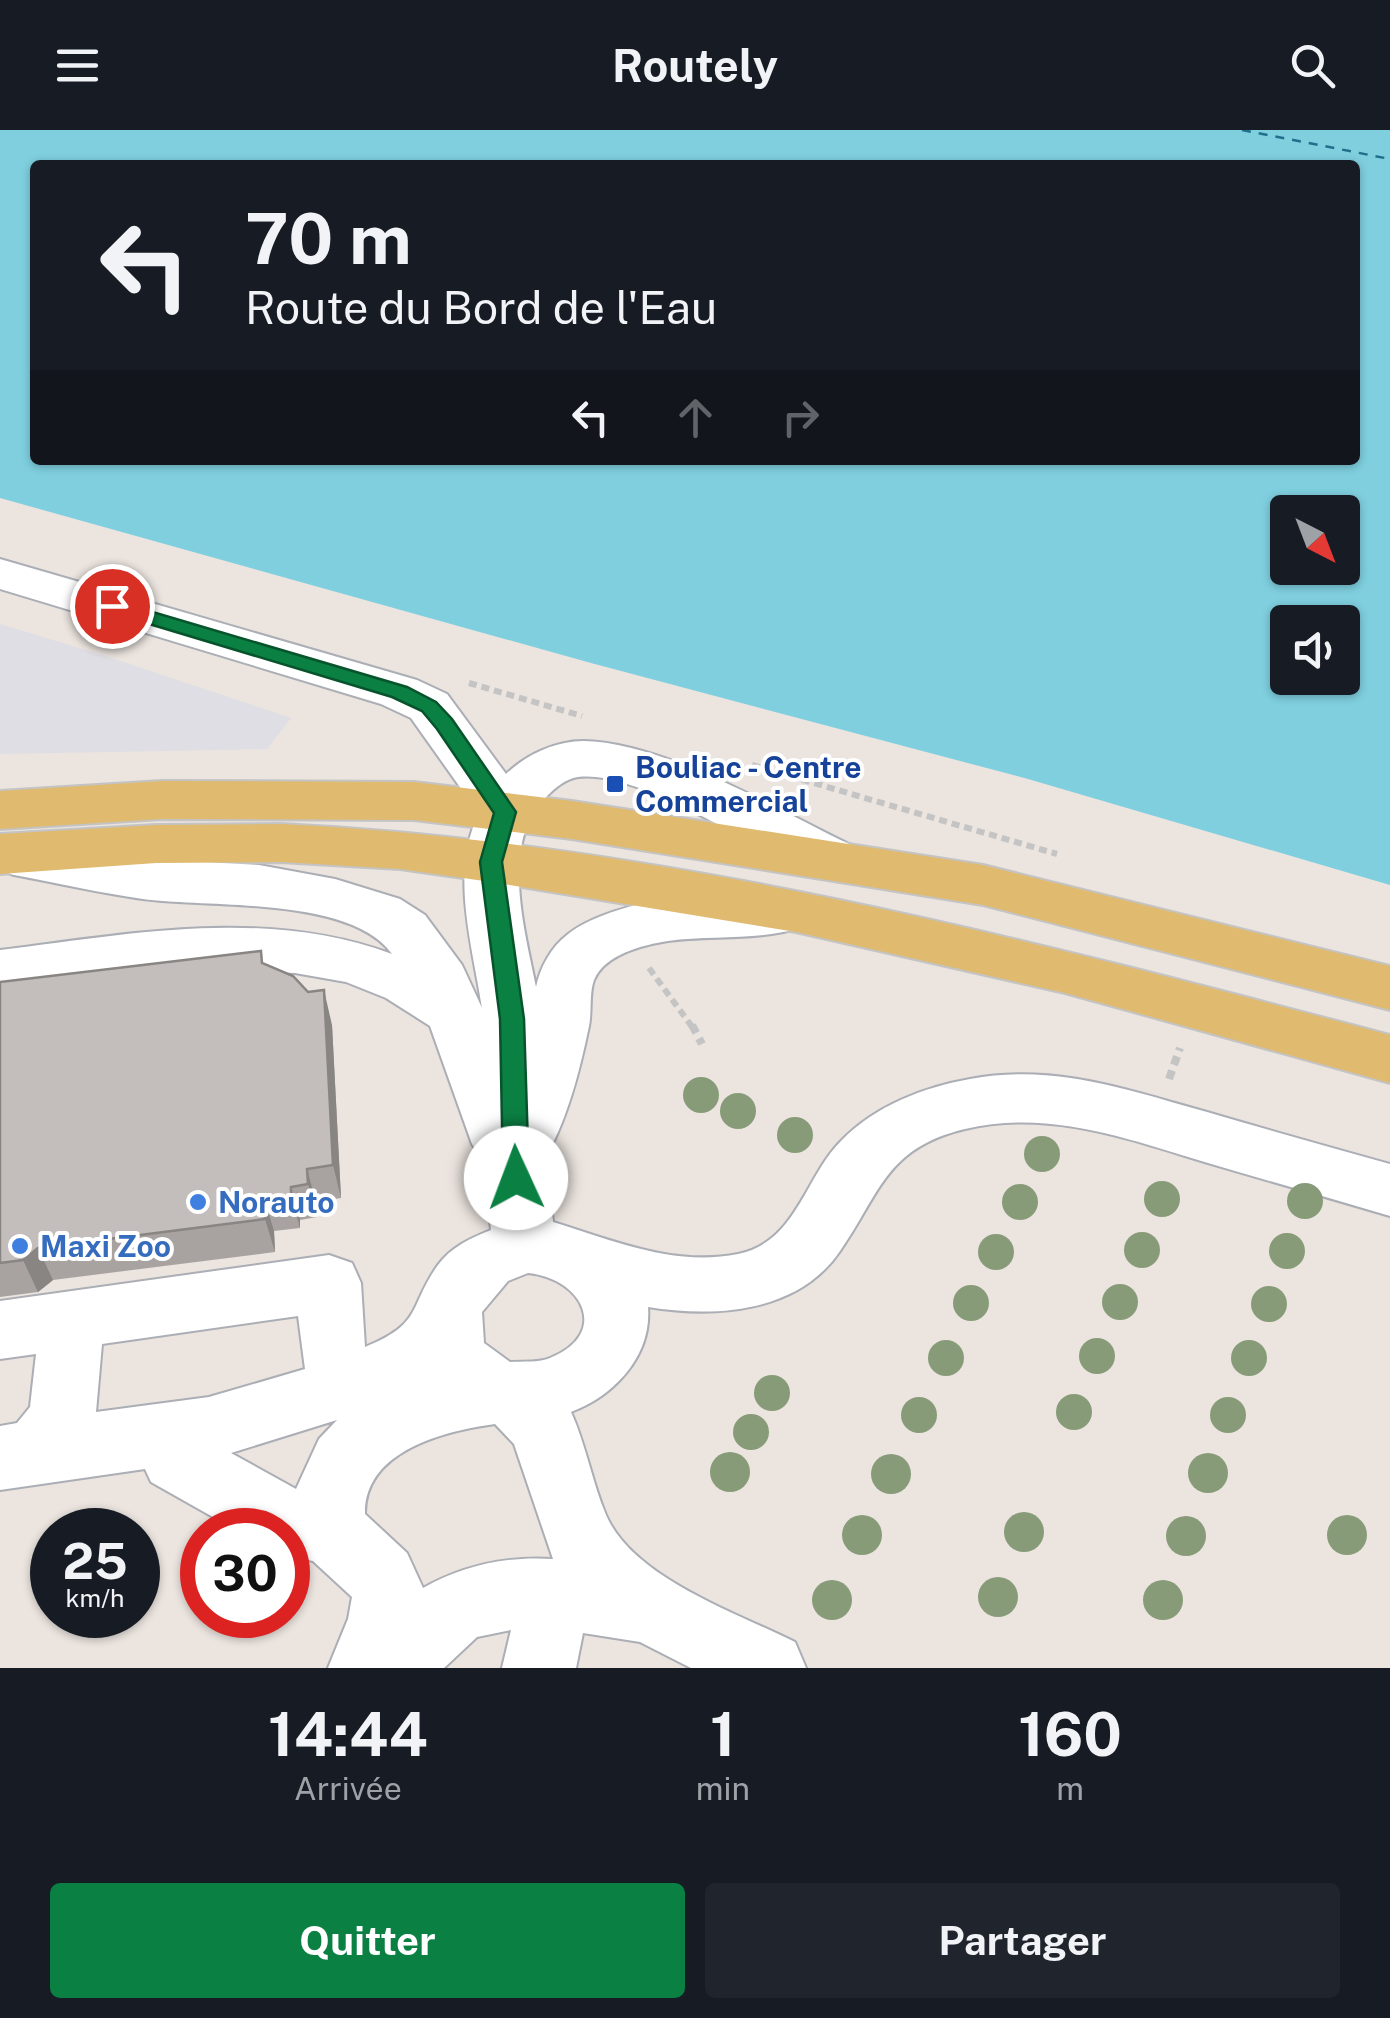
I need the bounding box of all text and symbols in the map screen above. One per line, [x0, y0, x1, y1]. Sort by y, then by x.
icon: menu [50, 38, 105, 93]
icon: search [1285, 38, 1340, 93]
text: Routely [612, 39, 778, 92]
text: 70 m [245, 197, 412, 280]
icon: left [80, 200, 210, 330]
text: Route du Bord de l'Eau [245, 281, 717, 334]
icon: left [563, 390, 618, 445]
icon: ahead [668, 390, 723, 445]
icon: right [773, 390, 828, 445]
north arrow [1270, 495, 1360, 585]
map controls [1270, 495, 1360, 695]
pin [70, 564, 155, 649]
icon: arrive [85, 579, 140, 634]
button: sound [1270, 605, 1360, 695]
place label: Bouliac - Centre Commercial [635, 749, 862, 819]
marker: Bouliac - Centre Commercial [604, 773, 626, 795]
position arrow [464, 1126, 568, 1230]
place label: Norauto [218, 1184, 334, 1220]
marker: Norauto [187, 1191, 209, 1213]
place label: Maxi Zoo [40, 1228, 171, 1264]
marker: Maxi Zoo [9, 1235, 31, 1257]
speed limit sign: 30 [180, 1508, 310, 1638]
text: 25 [62, 1531, 128, 1590]
text: km/h [66, 1583, 124, 1613]
text: 14:44 [268, 1699, 428, 1770]
text: 1 [710, 1699, 736, 1770]
text: 160 [1018, 1699, 1122, 1770]
text: Arrivée [294, 1770, 402, 1807]
text: min [696, 1770, 750, 1807]
text: m [1056, 1770, 1084, 1807]
button: Quitter [50, 1883, 685, 1998]
button: Partager [705, 1883, 1340, 1998]

